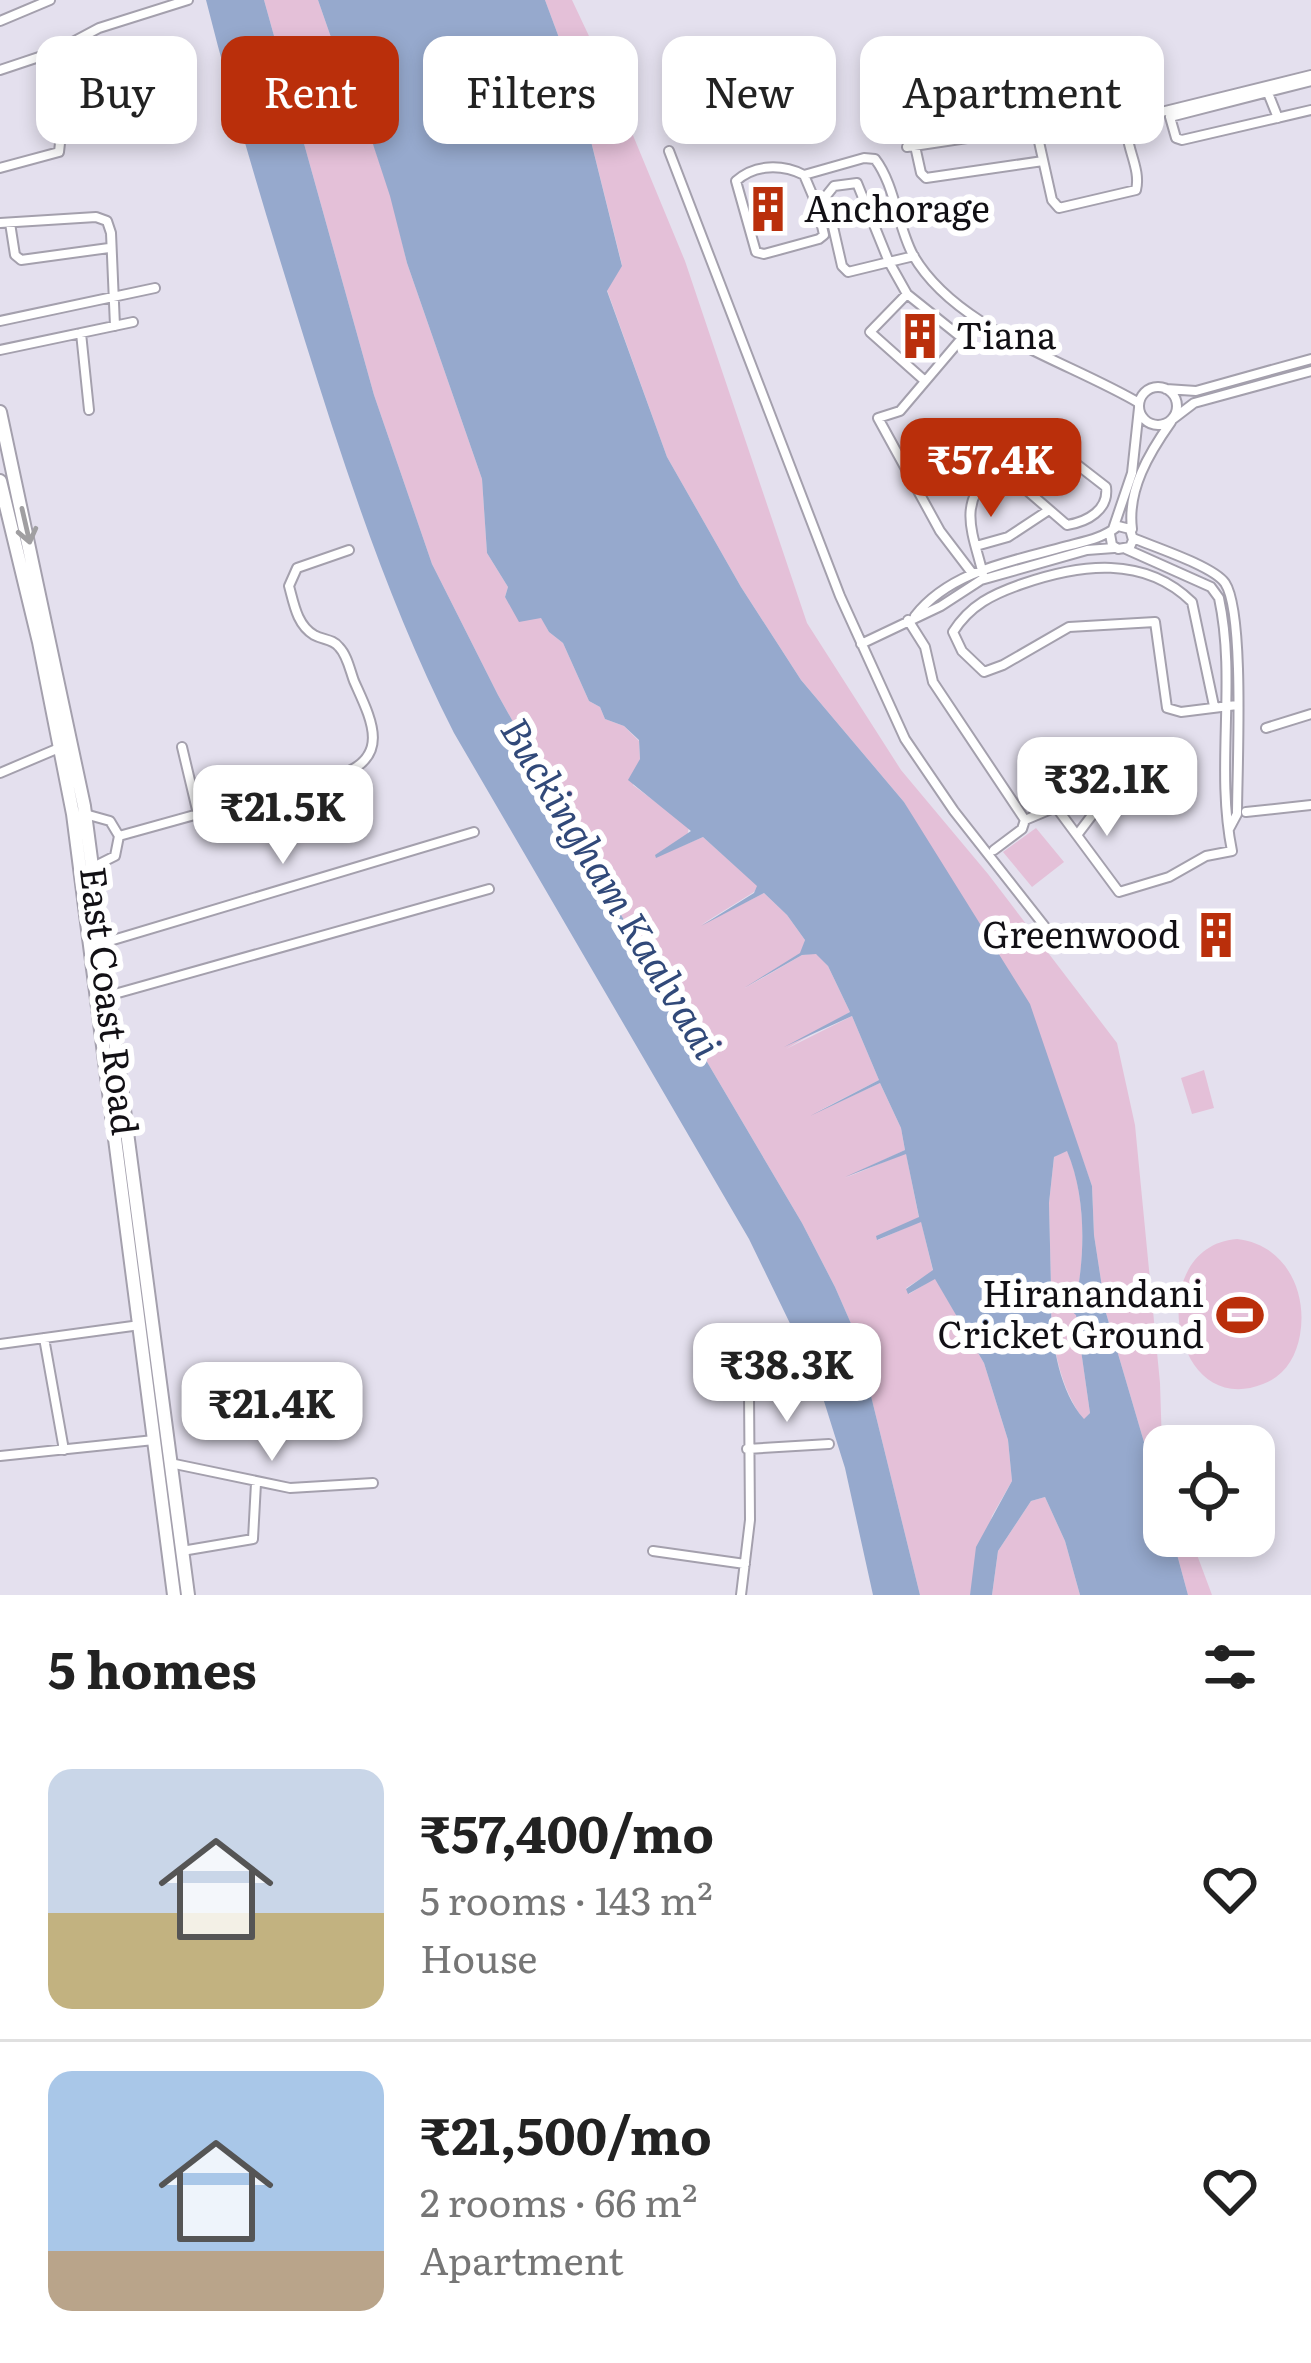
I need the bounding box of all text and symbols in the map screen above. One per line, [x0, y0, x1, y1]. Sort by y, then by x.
chip: Buy [36, 36, 197, 144]
chip: Rent [221, 36, 399, 144]
chip: Filters [423, 36, 638, 144]
chip: New [662, 36, 836, 144]
chip: Apartment [860, 36, 1164, 144]
place label: Anchorage [804, 180, 990, 233]
building icon: Anchorage [743, 184, 793, 234]
place label: Tiana [956, 307, 1057, 360]
building icon: Tiana [895, 311, 945, 361]
pin: ₹57.4K [893, 418, 1089, 520]
text: ₹57.4K [927, 428, 1055, 486]
one-way arrow [15, 506, 38, 544]
water label: Buckingham Kaalvaai [489, 705, 739, 1068]
pin: ₹32.1K [1009, 737, 1205, 839]
text: ₹32.1K [1044, 747, 1170, 805]
pin: ₹21.5K [185, 765, 381, 867]
text: ₹21.5K [220, 775, 346, 833]
street label: East Coast Road [69, 864, 154, 1138]
place label: Greenwood [982, 906, 1180, 959]
building icon: Greenwood [1191, 910, 1241, 960]
place label: Hiranandani Cricket Ground [938, 1265, 1204, 1359]
sports icon: Hiranandani Cricket Ground [1215, 1290, 1265, 1340]
pin: ₹38.3K [689, 1323, 885, 1425]
text: ₹38.3K [720, 1333, 854, 1391]
pin: ₹21.4K [174, 1362, 370, 1464]
text: ₹21.4K [209, 1372, 335, 1430]
map controls [1143, 1425, 1275, 1557]
button: locate [1143, 1425, 1275, 1557]
text: 5 homes [48, 1629, 257, 1705]
icon: filters [1197, 1634, 1263, 1700]
text: ₹57,400/mo [420, 1793, 714, 1869]
icon: home [144, 1817, 288, 1961]
icon: heart [1197, 1856, 1263, 1922]
text: 5 rooms · 143 m² [420, 1869, 713, 1927]
text: House [420, 1927, 538, 1985]
text: ₹21,500/mo [420, 2095, 712, 2171]
icon: home [144, 2119, 288, 2263]
icon: heart [1197, 2158, 1263, 2224]
text: 2 rooms · 66 m² [420, 2171, 698, 2229]
text: Apartment [420, 2229, 624, 2287]

